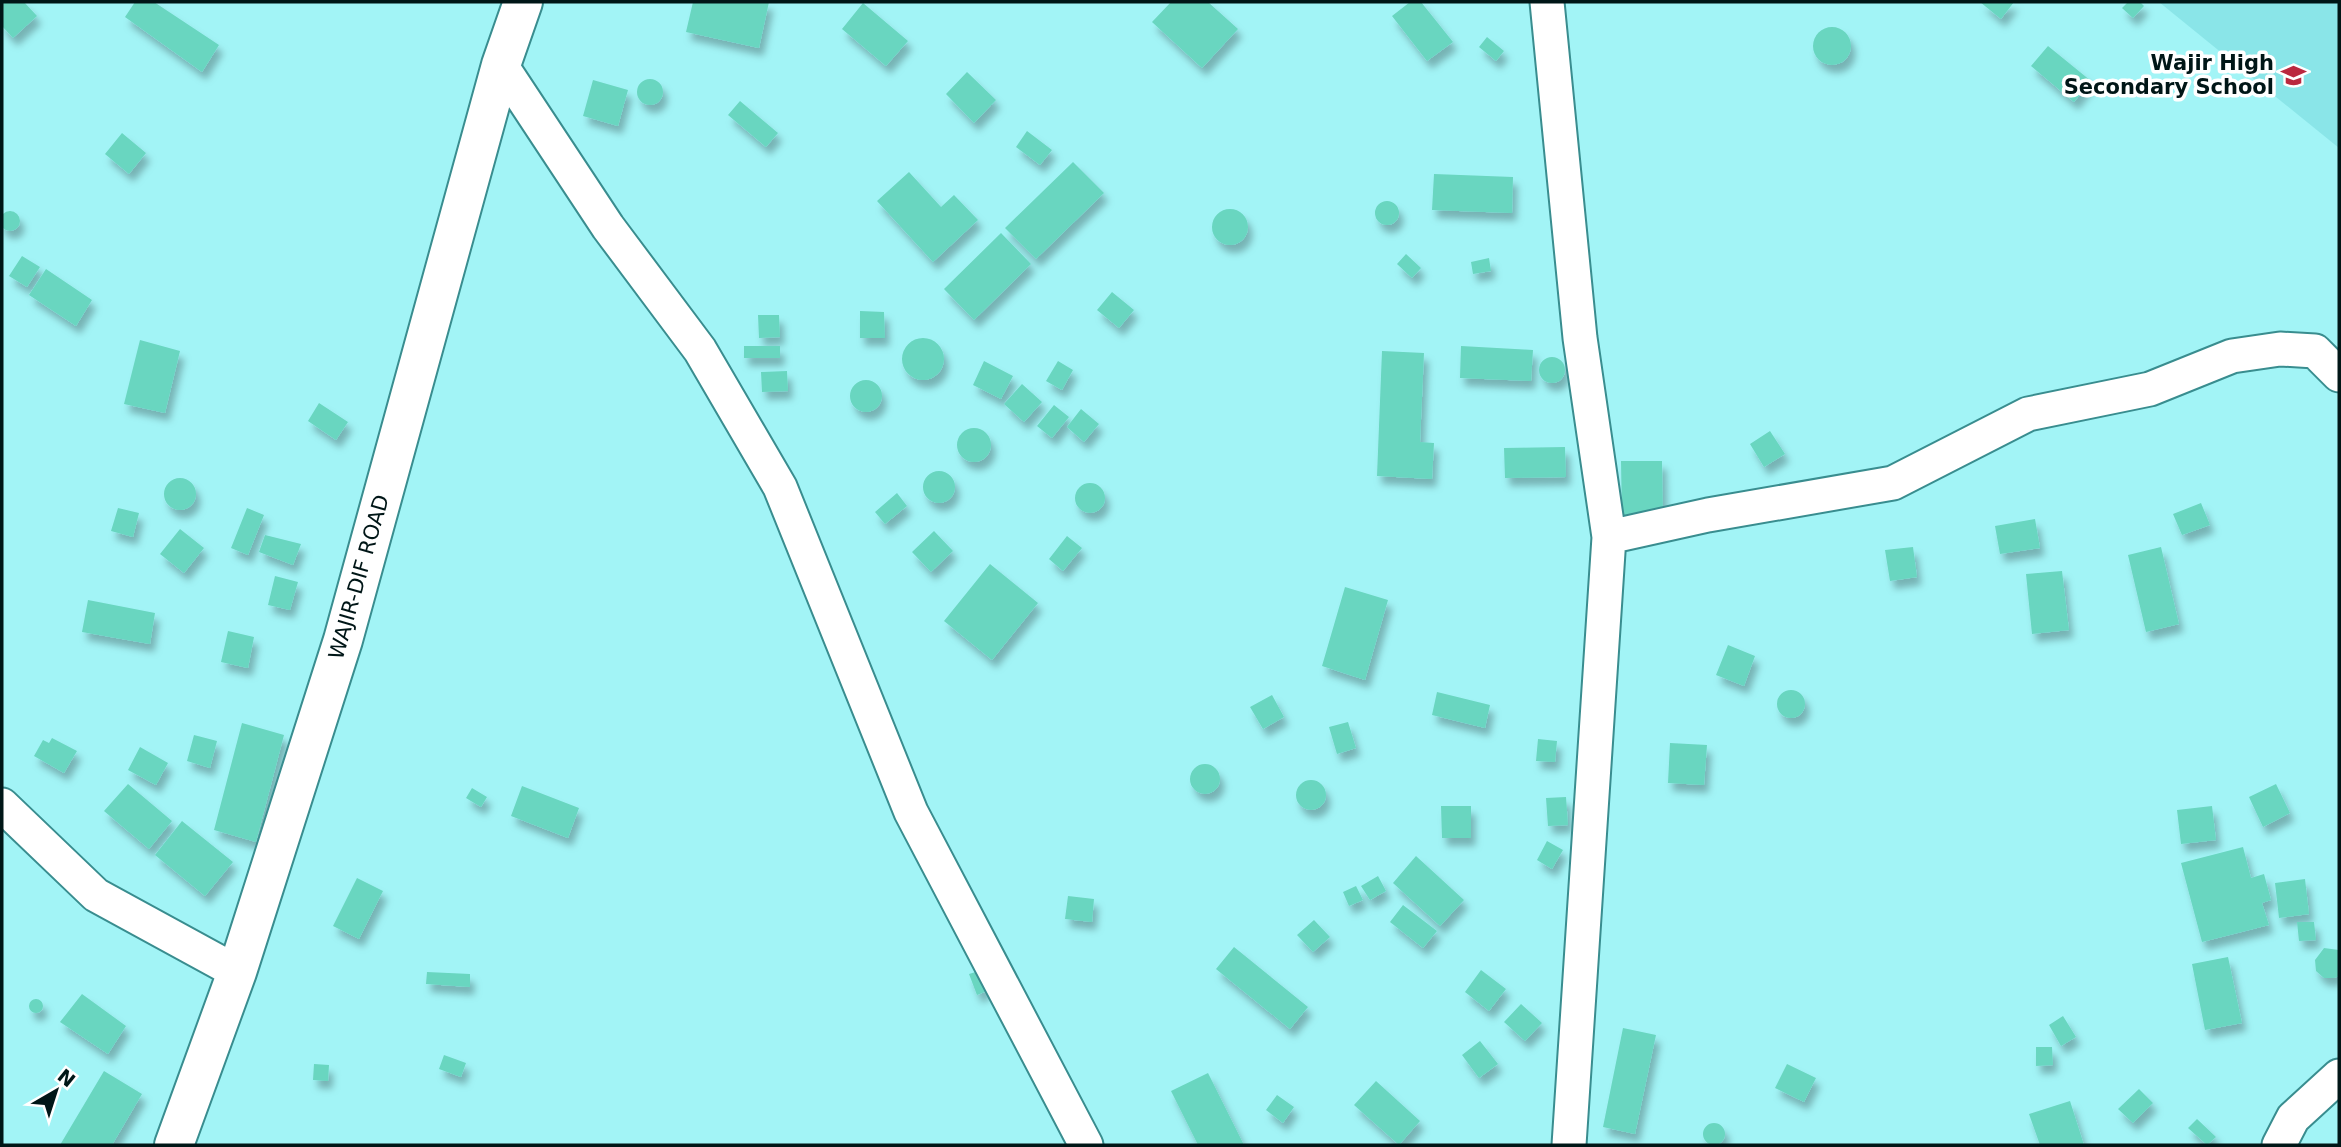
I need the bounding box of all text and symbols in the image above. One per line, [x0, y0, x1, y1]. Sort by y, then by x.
place label: Wajir High Secondary School [2064, 51, 2274, 99]
school or university icon: Wajir High Secondary School [2280, 61, 2308, 89]
street label: WAJIR-DIF ROAD [324, 492, 394, 662]
north arrow [21, 1056, 91, 1126]
text: N [54, 1064, 80, 1091]

